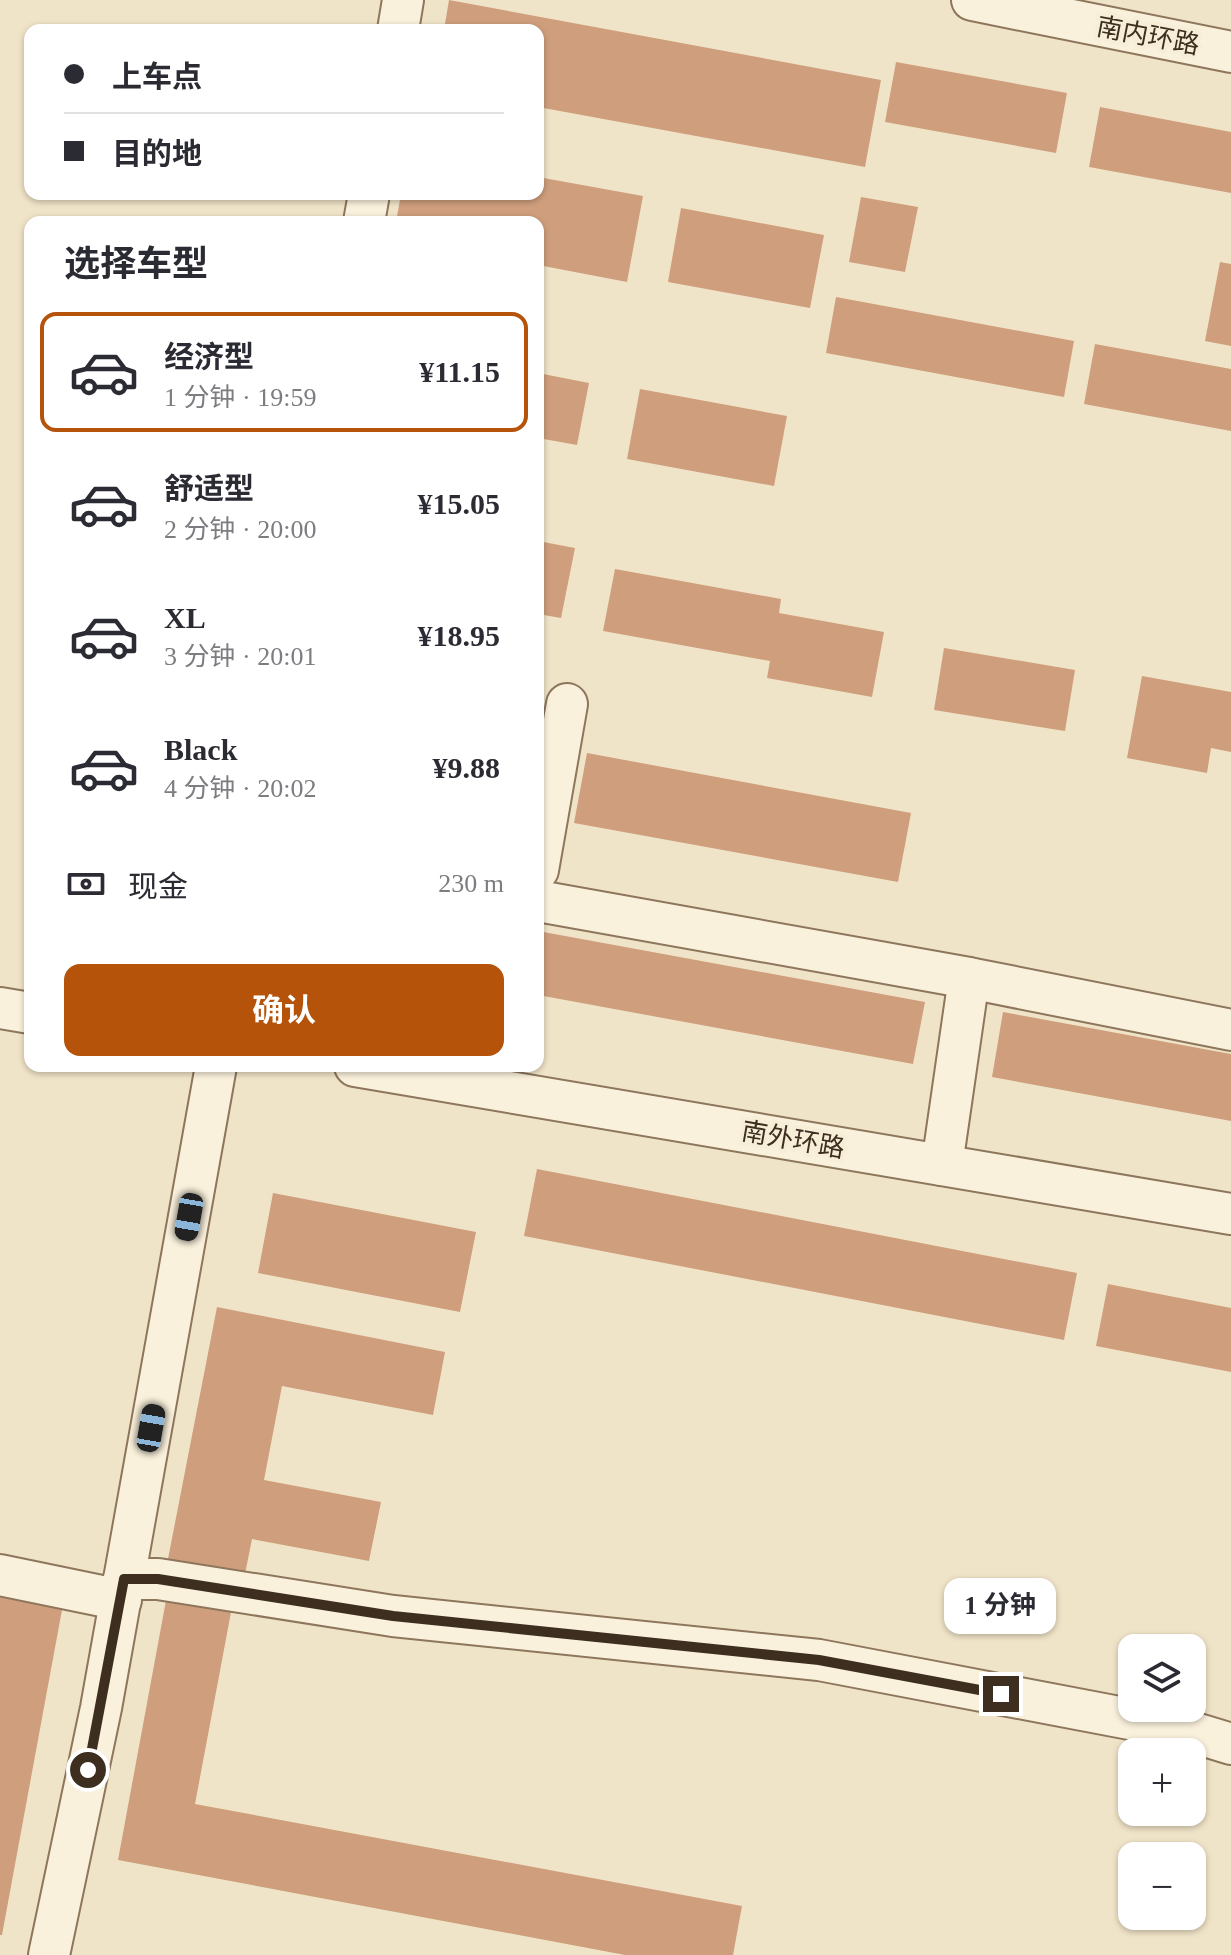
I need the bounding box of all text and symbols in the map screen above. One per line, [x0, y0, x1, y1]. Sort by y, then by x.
street label: 南内环路 [1094, 12, 1202, 60]
text: 上车点 [112, 60, 202, 93]
text: 目的地 [112, 137, 202, 170]
text: 选择车型 [64, 244, 208, 284]
icon: car [68, 336, 140, 408]
text: 经济型 [164, 340, 254, 373]
text: ¥11.15 [419, 355, 500, 388]
text: 1 分钟 · 19:59 [164, 383, 316, 412]
icon: car [68, 468, 140, 540]
text: 舒适型 [164, 472, 254, 505]
text: ¥15.05 [418, 487, 500, 520]
text: 2 分钟 · 20:00 [164, 515, 316, 544]
icon: car [68, 600, 140, 672]
text: XL [164, 601, 206, 634]
text: ¥18.95 [418, 619, 500, 652]
text: 3 分钟 · 20:01 [164, 642, 316, 671]
icon: car [68, 732, 140, 804]
text: Black [164, 733, 237, 766]
text: ¥9.88 [433, 751, 500, 784]
text: 4 分钟 · 20:02 [164, 774, 316, 803]
icon: cash [64, 862, 108, 906]
text: 230 m [438, 869, 504, 898]
text: 现金 [128, 870, 188, 903]
button: 确认 [64, 964, 504, 1056]
street label: 南外环路 [739, 1117, 847, 1163]
car [173, 1191, 205, 1243]
car [135, 1402, 167, 1454]
callout: 1 分钟 [945, 1578, 1057, 1634]
text: 1 分钟 [964, 1591, 1036, 1620]
map controls [1118, 1634, 1206, 1930]
button: layers [1118, 1634, 1206, 1722]
route end [983, 1676, 1019, 1712]
button: + [1118, 1738, 1206, 1826]
route start [70, 1752, 106, 1788]
button: − [1118, 1842, 1206, 1930]

